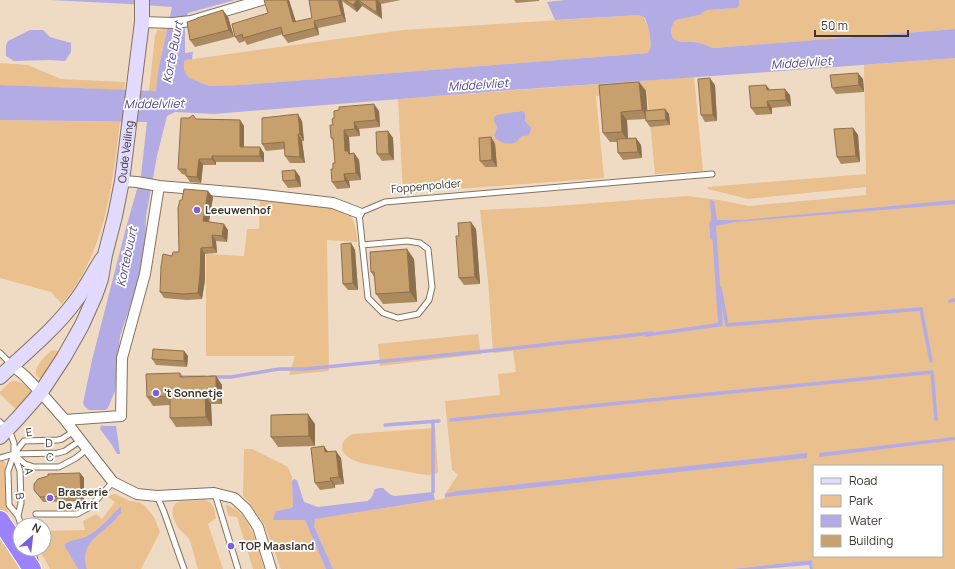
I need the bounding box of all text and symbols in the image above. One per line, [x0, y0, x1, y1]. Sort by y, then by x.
scale bar [815, 12, 908, 38]
text: 50 m [821, 17, 848, 34]
water label: Korte Buurt [158, 18, 187, 84]
water label: Middelvliet [770, 52, 833, 73]
water label: Middelvliet [447, 74, 510, 95]
water label: Middelvliet [124, 94, 186, 113]
street label: Oude Veiling [114, 120, 137, 184]
street label: Foppenpolder [390, 175, 462, 196]
place label: Leeuwenhof [205, 202, 272, 217]
marker: Leeuwenhof [192, 205, 202, 215]
water label: Kortebuurt [112, 225, 141, 288]
place label: 't Sonnetje [164, 385, 223, 400]
marker: 't Sonnetje [151, 388, 161, 398]
street label: E [25, 424, 33, 439]
street label: D [45, 435, 53, 450]
street label: C [46, 449, 54, 464]
legend [813, 465, 943, 557]
street label: A [22, 466, 37, 476]
text: Road [849, 472, 877, 489]
place label: Brasserie De Afrit [58, 484, 109, 512]
street label: B [13, 492, 28, 500]
text: Park [849, 492, 874, 509]
marker: Brasserie De Afrit [45, 493, 55, 503]
text: Water [849, 512, 883, 529]
north arrow [12, 517, 52, 557]
text: N [30, 519, 44, 536]
text: Building [849, 532, 893, 549]
place label: TOP Maasland [239, 538, 314, 553]
marker: TOP Maasland [226, 541, 236, 551]

